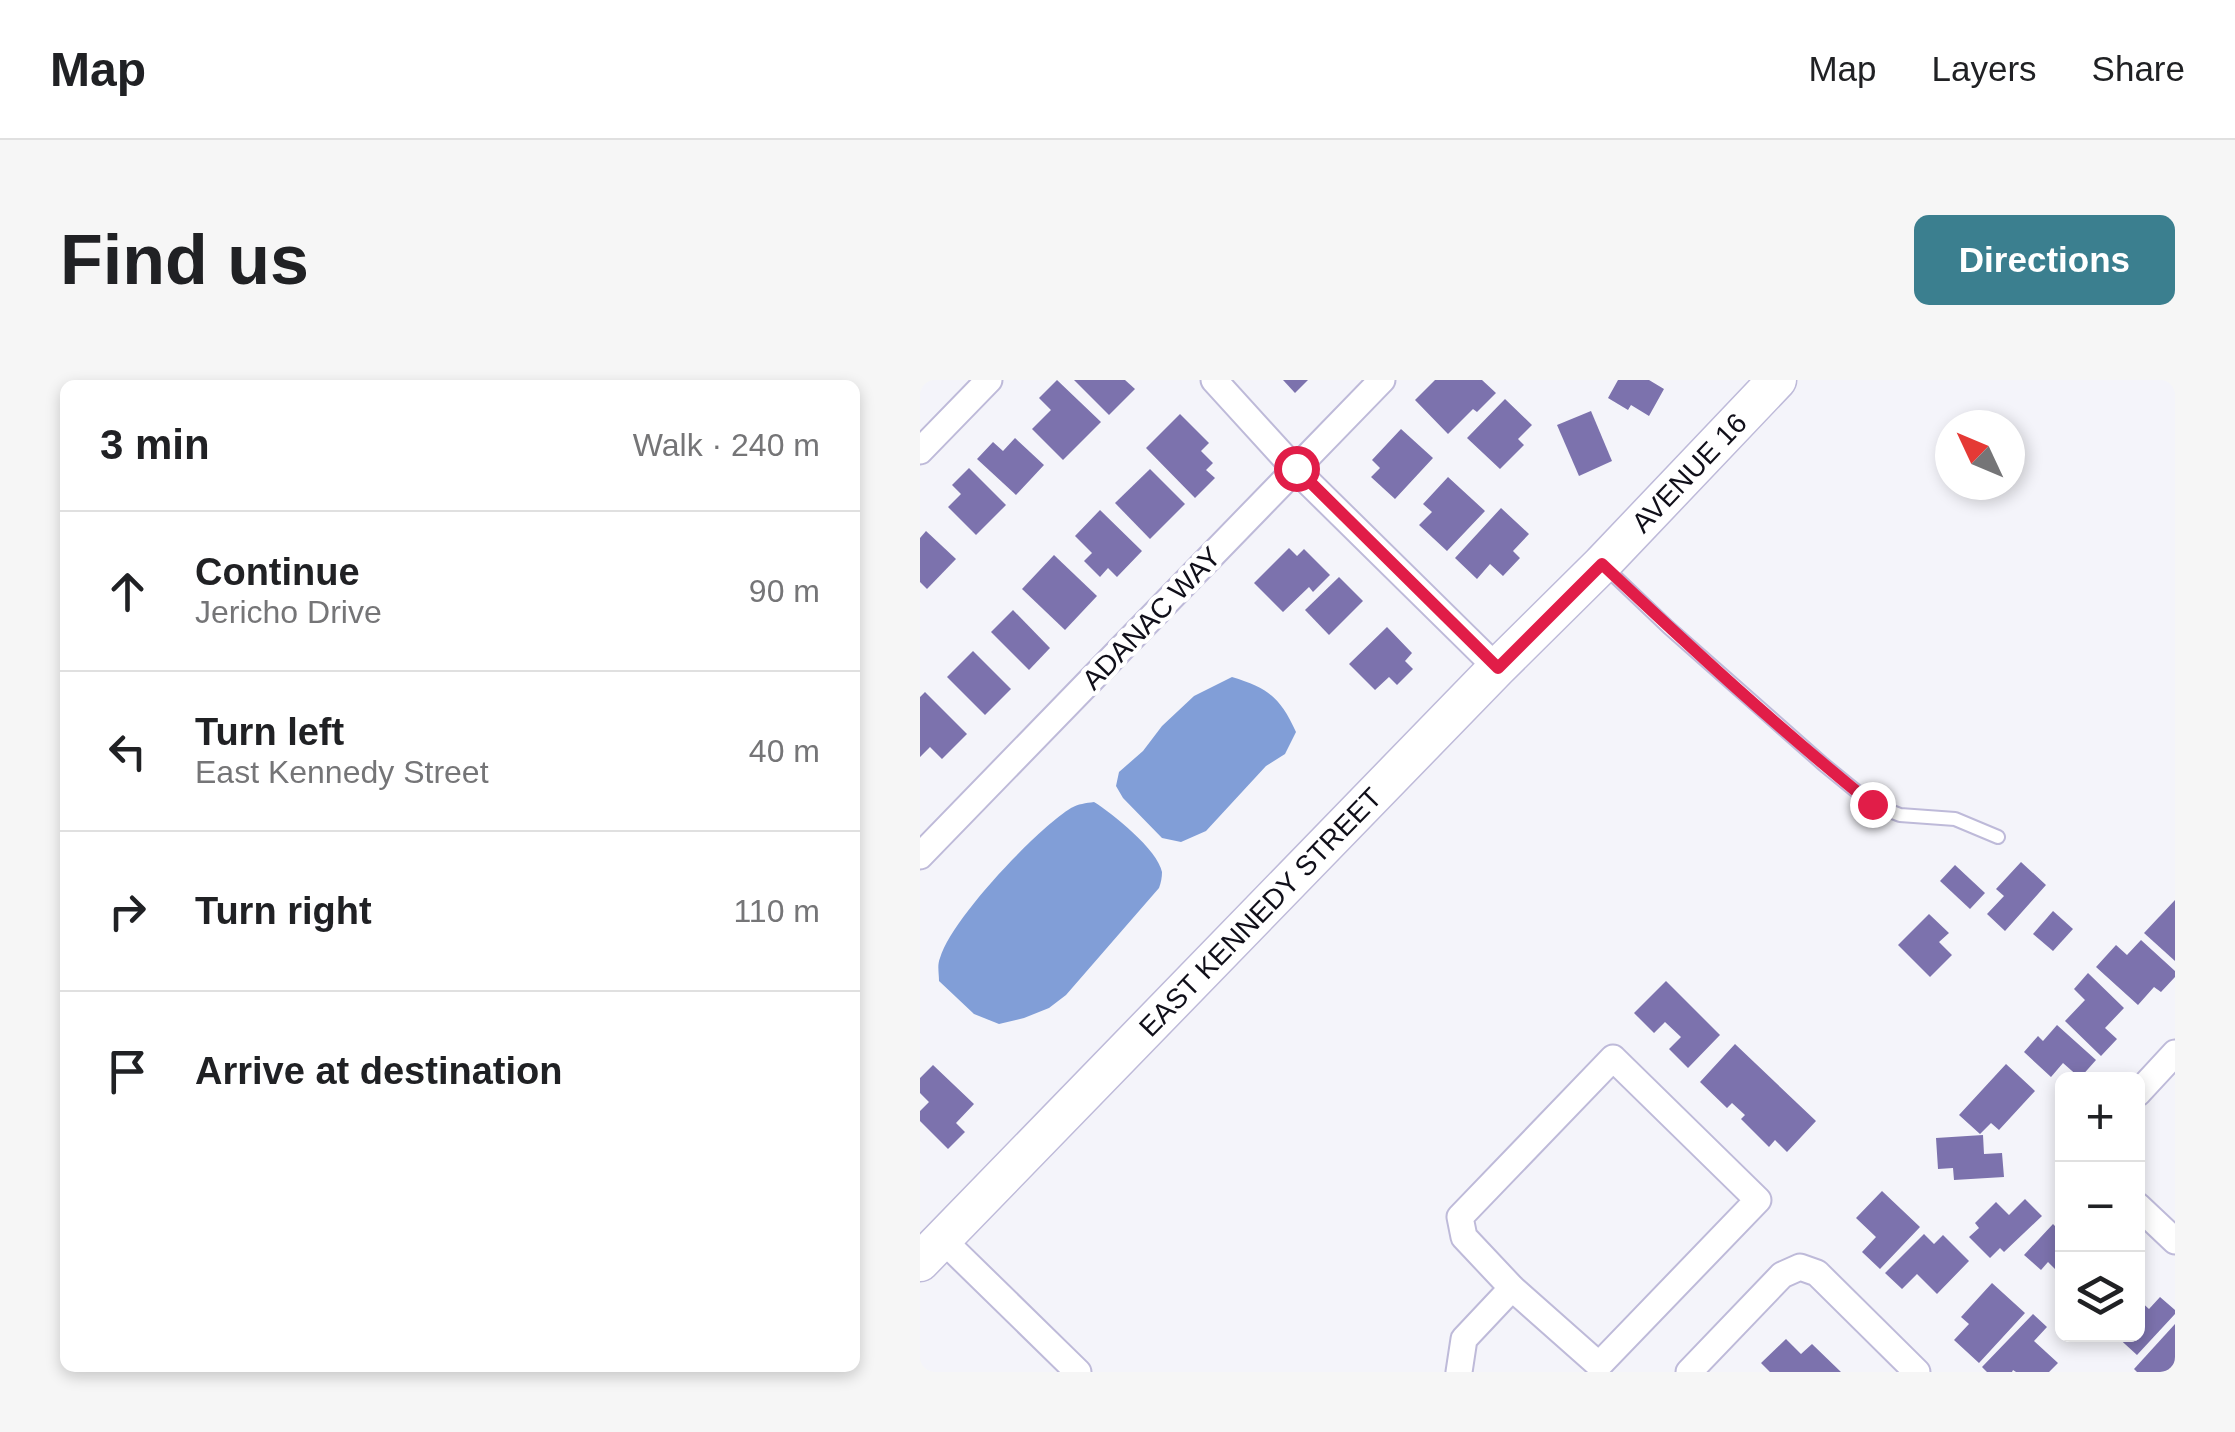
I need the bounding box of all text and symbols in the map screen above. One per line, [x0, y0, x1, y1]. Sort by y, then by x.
text: Map [50, 43, 146, 96]
text: Map [1808, 49, 1877, 88]
text: Layers [1932, 49, 2037, 88]
text: Share [2092, 49, 2185, 88]
button: Directions [1914, 215, 2175, 305]
text: Find us [60, 221, 309, 299]
street label: AVENUE 16 [1626, 407, 1753, 539]
north arrow [1935, 410, 2025, 500]
text: 3 min [100, 421, 210, 468]
text: Walk · 240 m [633, 427, 820, 463]
route start [1274, 446, 1320, 492]
street label: ADANAC WAY [1076, 541, 1227, 696]
text: Continue [195, 551, 360, 593]
icon: ahead [100, 564, 155, 619]
text: 90 m [749, 573, 820, 609]
text: Jericho Drive [195, 594, 382, 630]
text: Turn left [195, 711, 344, 753]
icon: left [100, 724, 155, 779]
text: 40 m [749, 733, 820, 769]
text: East Kennedy Street [195, 754, 489, 790]
street label: EAST KENNEDY STREET [1133, 782, 1388, 1043]
route end [1850, 782, 1896, 828]
icon: right [100, 884, 155, 939]
text: Turn right [195, 890, 372, 932]
text: 110 m [733, 893, 820, 929]
icon: arrive [100, 1044, 155, 1099]
text: Arrive at destination [195, 1050, 562, 1092]
map controls [2055, 1072, 2145, 1342]
button: + [2055, 1072, 2145, 1162]
button: − [2055, 1162, 2145, 1252]
button: layers [2055, 1252, 2145, 1342]

